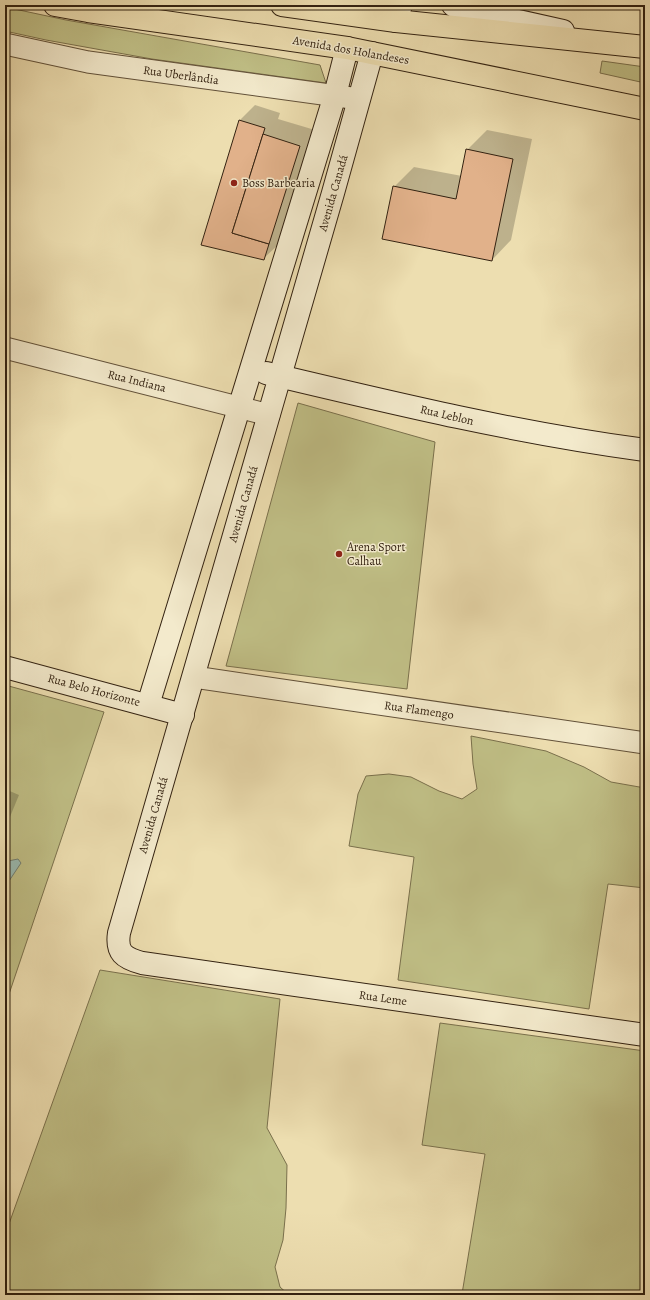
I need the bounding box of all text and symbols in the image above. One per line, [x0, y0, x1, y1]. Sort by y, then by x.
street label: Avenida dos Holandeses [291, 32, 411, 68]
street label: Rua Uberlândia [142, 62, 220, 88]
street label: Avenida Canadá [314, 152, 352, 234]
place label: Boss Barbearia [242, 175, 315, 191]
marker: Boss Barbearia [229, 178, 239, 188]
street label: Rua Indiana [106, 366, 168, 396]
street label: Rua Leblon [419, 401, 476, 429]
street label: Avenida Canadá [224, 463, 262, 545]
place label: Arena Sport Calhau [346, 539, 405, 569]
marker: Arena Sport Calhau [334, 549, 344, 559]
street label: Rua Belo Horizonte [46, 670, 142, 710]
street label: Rua Flamengo [383, 697, 455, 723]
street label: Avenida Canadá [134, 774, 172, 856]
street label: Rua Leme [358, 987, 408, 1009]

